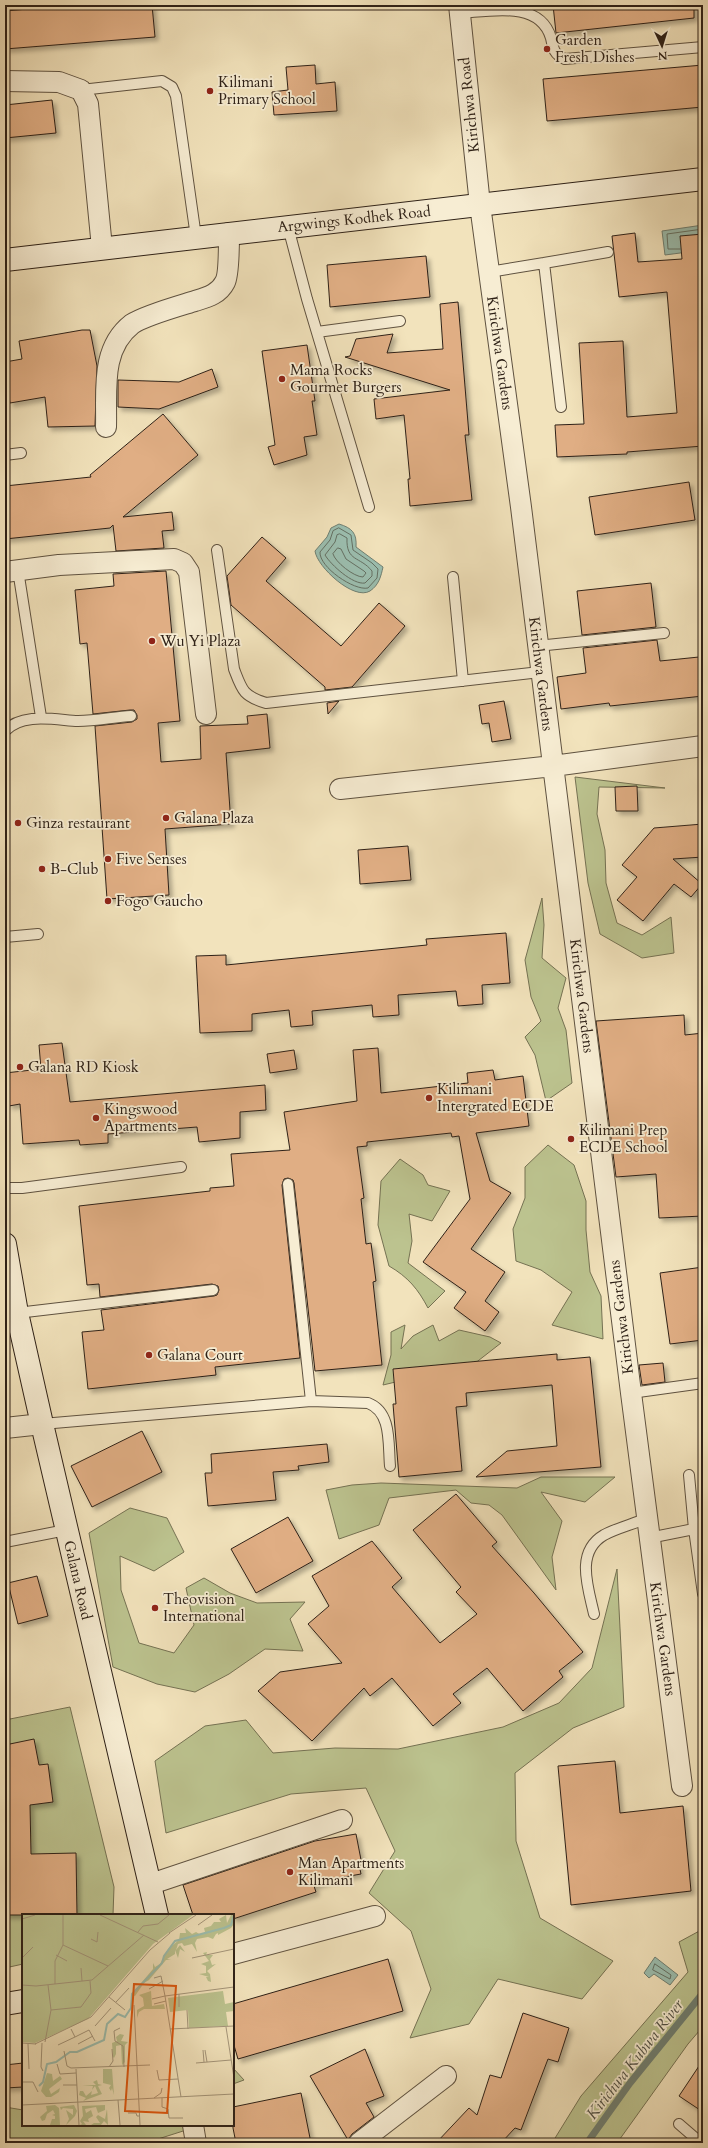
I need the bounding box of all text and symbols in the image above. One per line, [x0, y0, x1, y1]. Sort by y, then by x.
north arrow [642, 26, 682, 66]
place label: Garden Fresh Dishes [555, 30, 635, 67]
marker: Garden Fresh Dishes [542, 44, 552, 54]
text: N [657, 48, 668, 63]
street label: Kirichwa Road [454, 56, 484, 154]
place label: Kilimani Primary School [218, 72, 316, 109]
marker: Kilimani Primary School [205, 86, 215, 96]
street label: Argwings Kodhek Road [276, 201, 432, 237]
street label: Kirichwa Gardens [482, 295, 518, 411]
place label: Mama Rocks Gourmet Burgers [290, 360, 402, 397]
marker: Mama Rocks Gourmet Burgers [277, 374, 287, 384]
street label: Kirichwa Gardens [524, 616, 558, 732]
place label: Wu Yi Plaza [159, 631, 241, 651]
marker: Wu Yi Plaza [147, 636, 157, 646]
place label: Galana Plaza [174, 808, 255, 828]
place label: Ginza restaurant [26, 813, 130, 833]
marker: Galana Plaza [161, 813, 171, 823]
marker: Ginza restaurant [13, 818, 23, 828]
place label: Five Senses [116, 849, 187, 869]
marker: Five Senses [103, 854, 113, 864]
place label: B-Club [50, 859, 98, 879]
marker: B-Club [37, 864, 47, 874]
place label: Fogo Gaucho [116, 891, 203, 911]
marker: Fogo Gaucho [103, 896, 113, 906]
street label: Kirichwa Gardens [565, 938, 599, 1054]
place label: Galana RD Kiosk [28, 1057, 139, 1077]
marker: Galana RD Kiosk [15, 1062, 25, 1072]
place label: Kilimani Intergrated ECDE [437, 1079, 554, 1116]
marker: Kilimani Intergrated ECDE [424, 1093, 434, 1103]
place label: Kingswood Apartments [104, 1099, 178, 1136]
marker: Kingswood Apartments [91, 1113, 101, 1123]
place label: Kilimani Prep ECDE School [579, 1120, 668, 1157]
marker: Kilimani Prep ECDE School [566, 1134, 576, 1144]
street label: Kirichwa Gardens [604, 1259, 638, 1375]
place label: Galana Court [157, 1345, 243, 1365]
marker: Galana Court [144, 1350, 154, 1360]
street label: Galana Road [59, 1538, 97, 1622]
street label: Kirichwa Gardens [645, 1581, 681, 1697]
place label: Theovision International [163, 1589, 245, 1626]
marker: Theovision International [150, 1603, 160, 1613]
place label: Man Apartments Kilimani [298, 1853, 404, 1890]
marker: Man Apartments Kilimani [285, 1867, 295, 1877]
inset map [22, 1914, 234, 2126]
water label: Kirichwa Kubwa River [581, 1995, 689, 2124]

